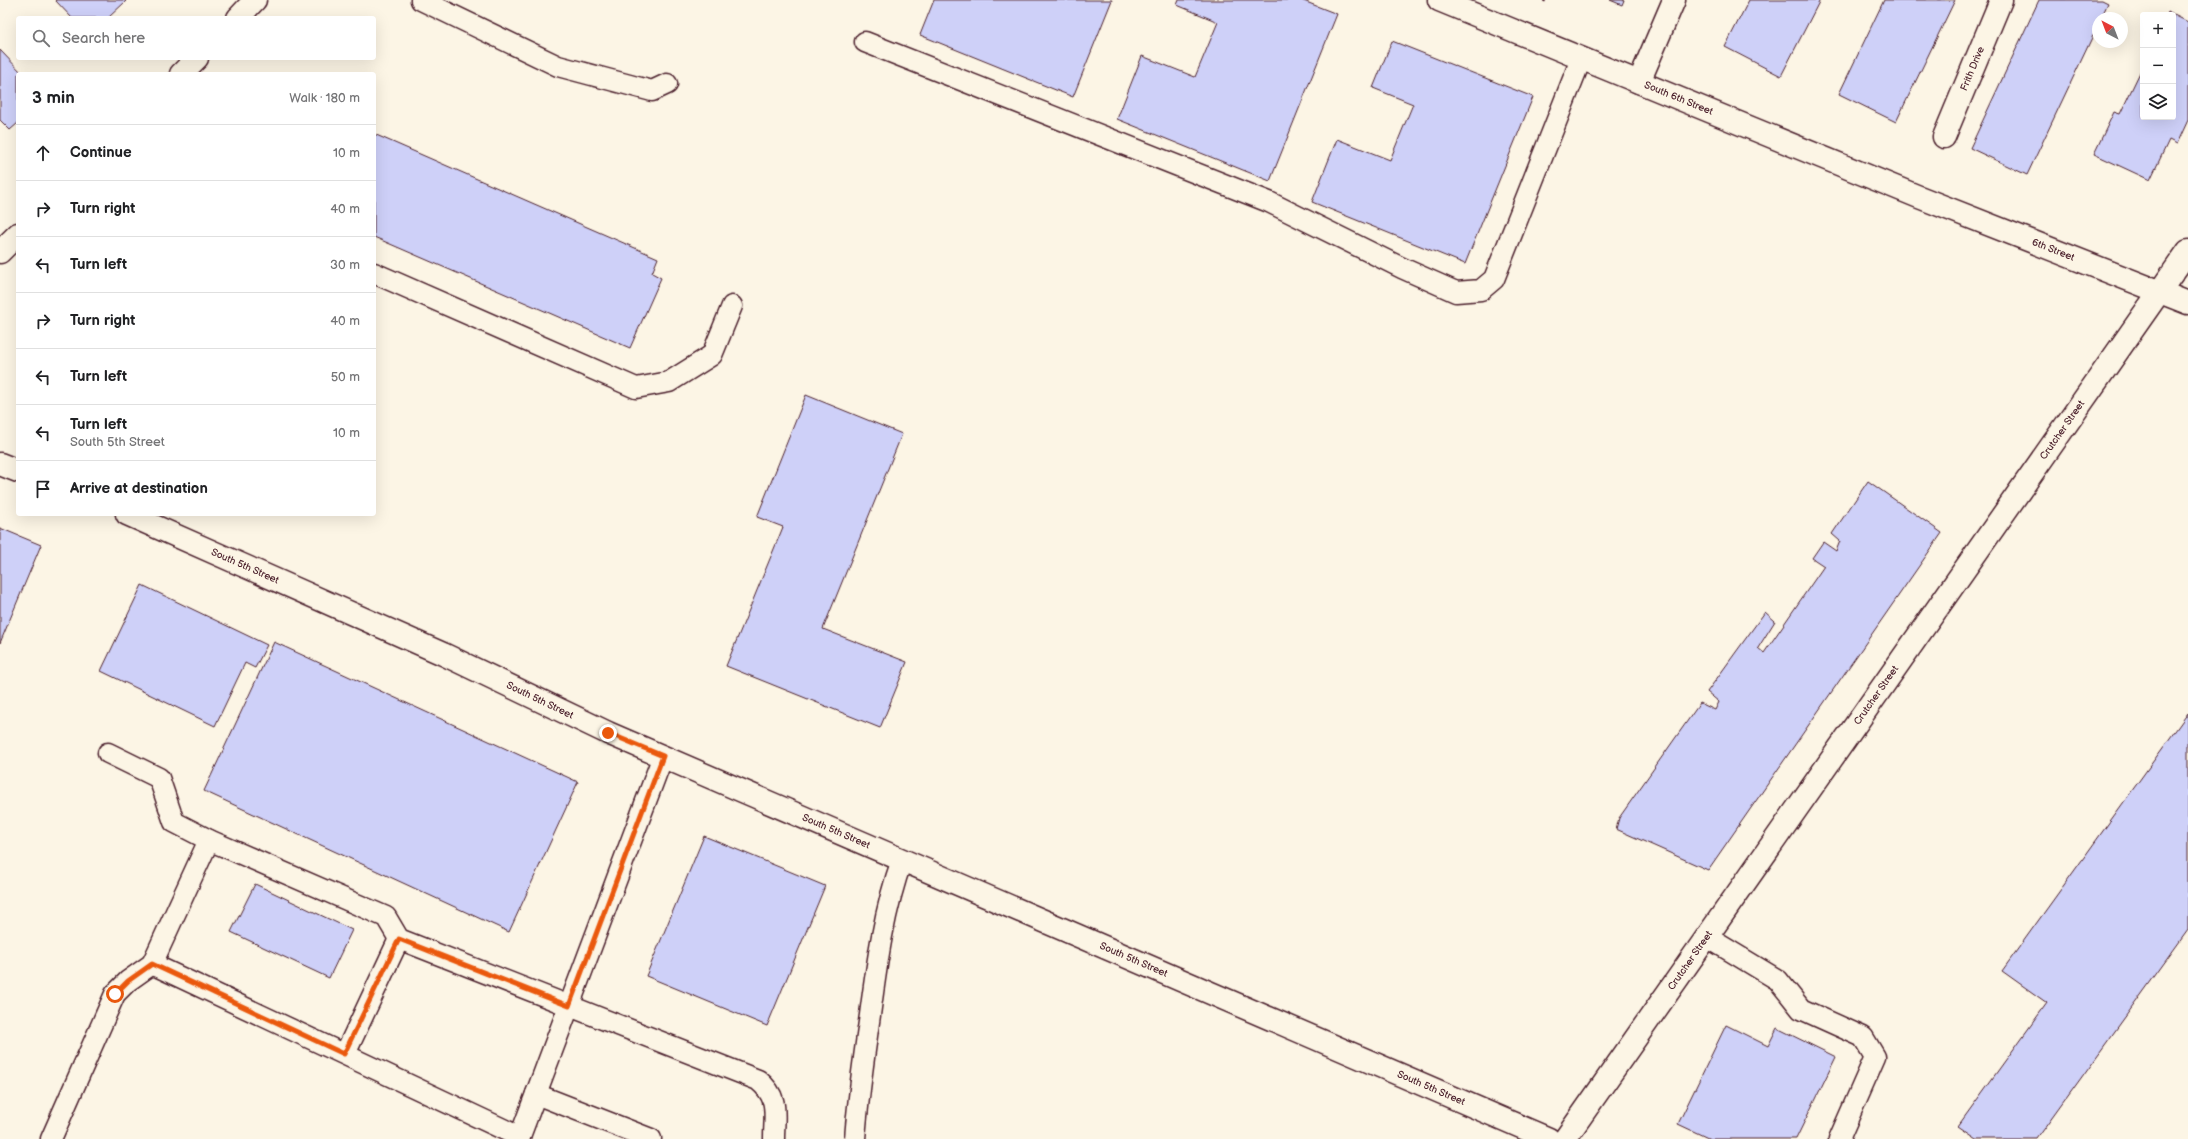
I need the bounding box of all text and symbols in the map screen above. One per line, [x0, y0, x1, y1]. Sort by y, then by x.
north arrow [2092, 12, 2128, 48]
map controls [2140, 12, 2176, 120]
button: + [2140, 12, 2176, 48]
search box [16, 16, 376, 60]
icon: search [30, 27, 52, 49]
text: Search here [62, 29, 145, 48]
street label: Frith Drive [1958, 45, 1987, 93]
button: − [2140, 48, 2176, 84]
street label: South 6th Street [1642, 79, 1715, 118]
button: layers [2140, 84, 2176, 120]
text: 3 min [32, 88, 75, 108]
text: Walk · 180 m [289, 90, 360, 106]
icon: ahead [32, 142, 54, 164]
text: Continue [70, 143, 132, 162]
text: 10 m [333, 145, 360, 161]
icon: right [32, 198, 54, 220]
text: Turn right [70, 199, 135, 218]
text: 40 m [330, 201, 360, 217]
street label: 6th Street [2030, 236, 2076, 264]
icon: left [32, 254, 54, 276]
text: Turn left [70, 255, 127, 274]
text: 30 m [330, 257, 360, 273]
icon: right [32, 310, 54, 332]
text: Turn right [70, 311, 135, 330]
text: 40 m [330, 313, 360, 329]
icon: left [32, 366, 54, 388]
text: Turn left [70, 367, 127, 386]
text: 50 m [331, 369, 360, 385]
street label: Crutcher Street [2037, 398, 2087, 462]
text: Turn left [70, 415, 127, 434]
icon: left [32, 422, 54, 444]
text: 10 m [333, 425, 360, 441]
text: South 5th Street [70, 434, 165, 450]
icon: arrive [32, 478, 54, 500]
text: Arrive at destination [70, 479, 208, 498]
street label: South 5th Street [209, 546, 281, 587]
street label: Crutcher Street [1851, 663, 1901, 727]
street label: South 5th Street [504, 679, 575, 722]
route end [599, 724, 617, 742]
street label: South 5th Street [800, 811, 872, 851]
street label: Crutcher Street [1665, 929, 1715, 992]
street label: South 5th Street [1098, 940, 1169, 980]
route start [106, 985, 124, 1003]
street label: South 5th Street [1395, 1068, 1467, 1108]

